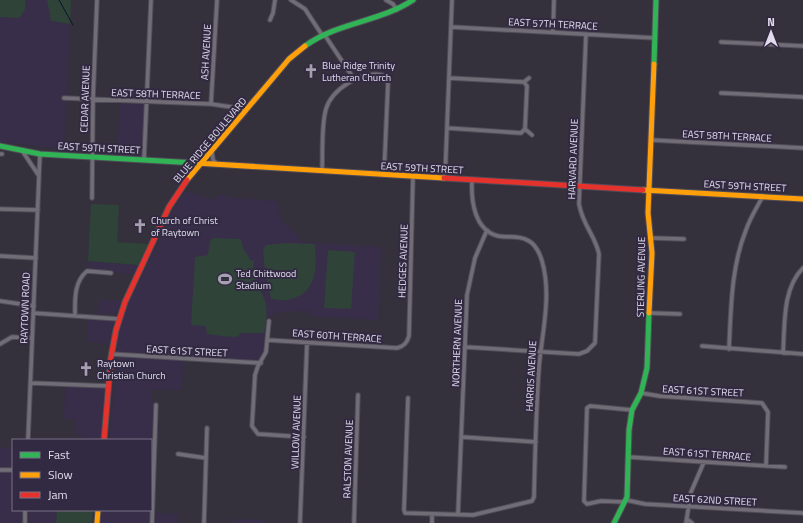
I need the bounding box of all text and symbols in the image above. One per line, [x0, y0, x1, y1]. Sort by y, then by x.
north arrow [751, 12, 791, 52]
street label: EAST 57TH TERRACE [508, 14, 599, 34]
text: N [767, 14, 775, 30]
street label: ASH AVENUE [197, 23, 215, 80]
place label: Blue Ridge Trinity Lutheran Church [322, 58, 395, 85]
church icon: Blue Ridge Trinity Lutheran Church [303, 63, 319, 79]
street label: CEDAR AVENUE [76, 65, 94, 133]
street label: EAST 58TH TERRACE [111, 85, 201, 103]
street label: BLUE RIDGE BOULEVARD [170, 94, 250, 186]
street label: HARVARD AVENUE [564, 118, 582, 200]
street label: EAST 58TH TERRACE [682, 126, 773, 146]
street label: EAST 59TH STREET [57, 138, 142, 158]
street label: EAST 59TH STREET [380, 158, 465, 178]
street label: EAST 59TH STREET [703, 176, 788, 196]
place label: Church of Christ of Raytown [151, 213, 218, 240]
church icon: Church of Christ of Raytown [132, 218, 148, 234]
street label: HEDGES AVENUE [394, 223, 412, 298]
street label: STERLING AVENUE [633, 236, 649, 317]
place label: Ted Chittwood Stadium [236, 266, 296, 293]
sports icon: Ted Chittwood Stadium [217, 271, 233, 287]
street label: RAYTOWN ROAD [16, 272, 34, 344]
street label: NORTHERN AVENUE [448, 298, 466, 387]
street label: EAST 60TH TERRACE [292, 325, 383, 347]
street label: HARRIS AVENUE [522, 340, 540, 412]
street label: EAST 61ST STREET [146, 341, 229, 361]
place label: Raytown Christian Church [97, 356, 166, 383]
church icon: Raytown Christian Church [78, 361, 94, 377]
street label: EAST 61ST STREET [662, 381, 745, 401]
street label: WILLOW AVENUE [287, 394, 305, 469]
street label: RALSTON AVENUE [339, 419, 357, 499]
legend [12, 439, 152, 511]
street label: EAST 61ST TERRACE [662, 443, 752, 465]
text: Fast [48, 445, 71, 464]
text: Slow [48, 465, 73, 484]
text: Jam [48, 485, 68, 504]
street label: EAST 62ND STREET [673, 490, 758, 510]

